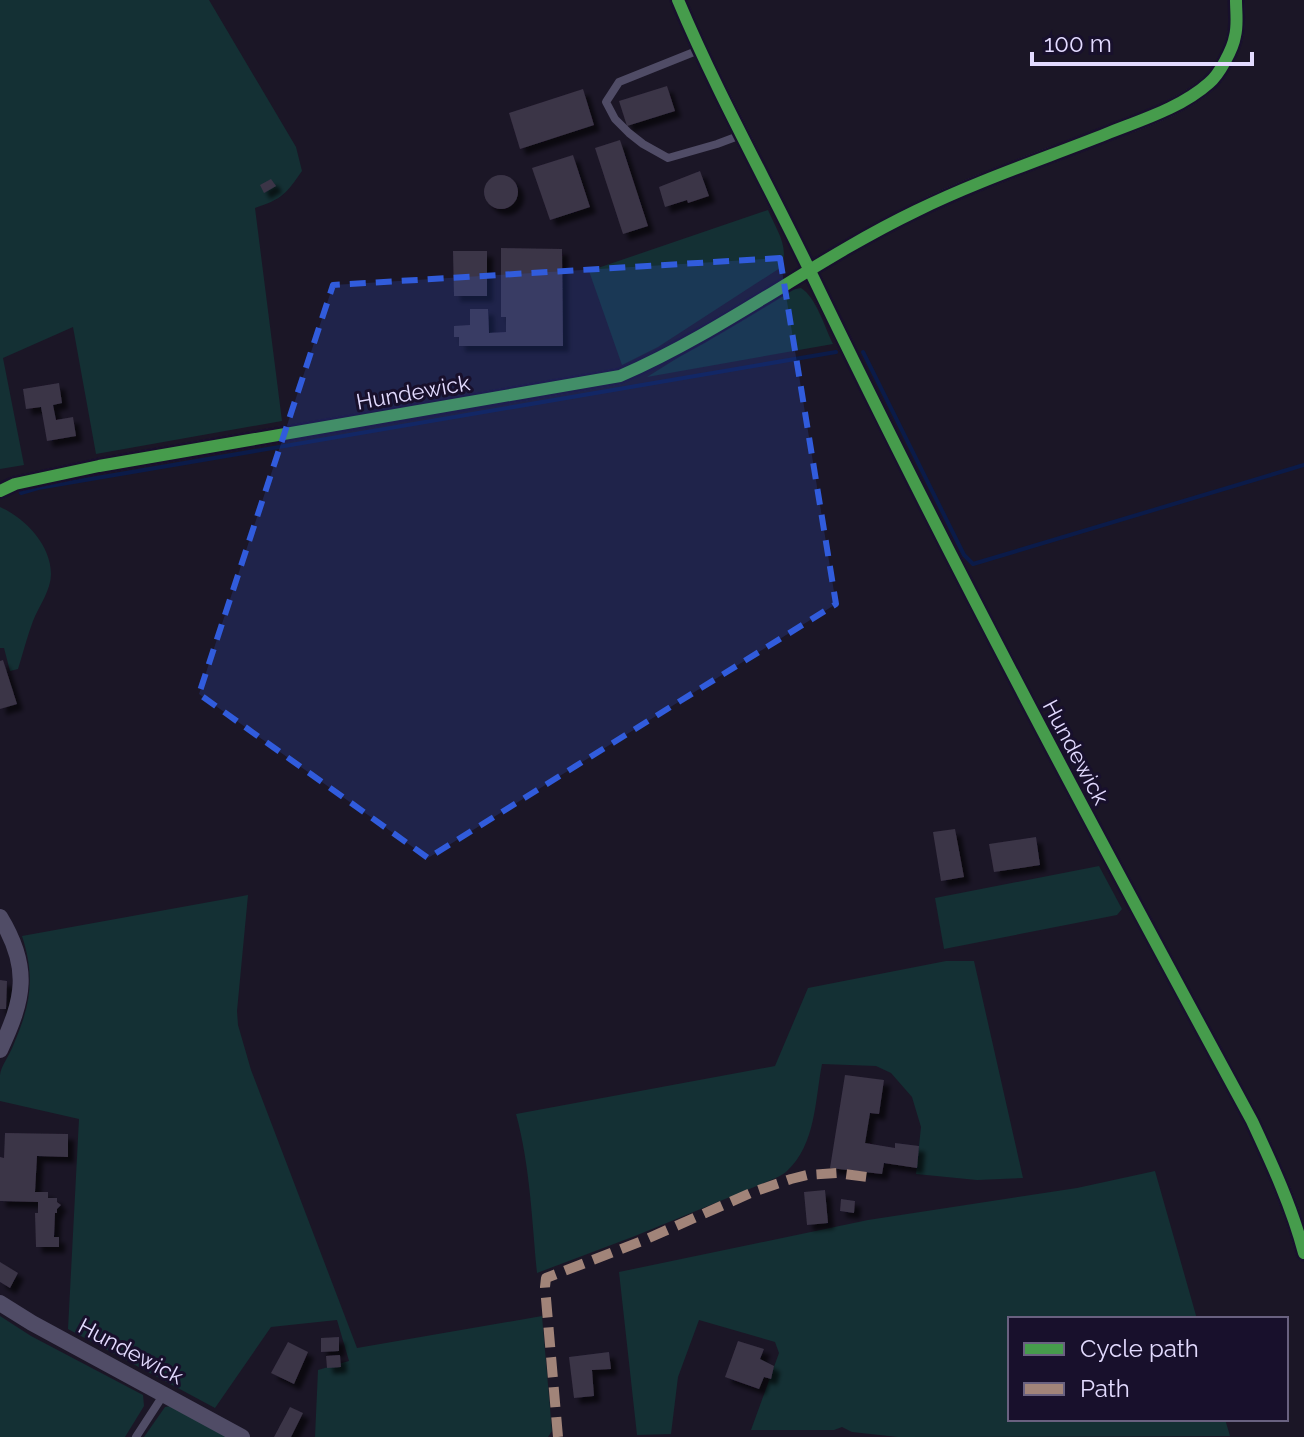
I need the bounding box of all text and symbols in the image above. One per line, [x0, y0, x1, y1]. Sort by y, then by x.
scale bar [1032, 16, 1252, 66]
text: 100 m [1044, 29, 1112, 58]
street label: Hundewick [354, 369, 472, 415]
street label: Hundewick [1038, 695, 1115, 809]
street label: Hundewick [74, 1313, 188, 1390]
legend [1008, 1317, 1288, 1421]
text: Cycle path [1080, 1334, 1199, 1363]
text: Path [1080, 1374, 1130, 1403]

